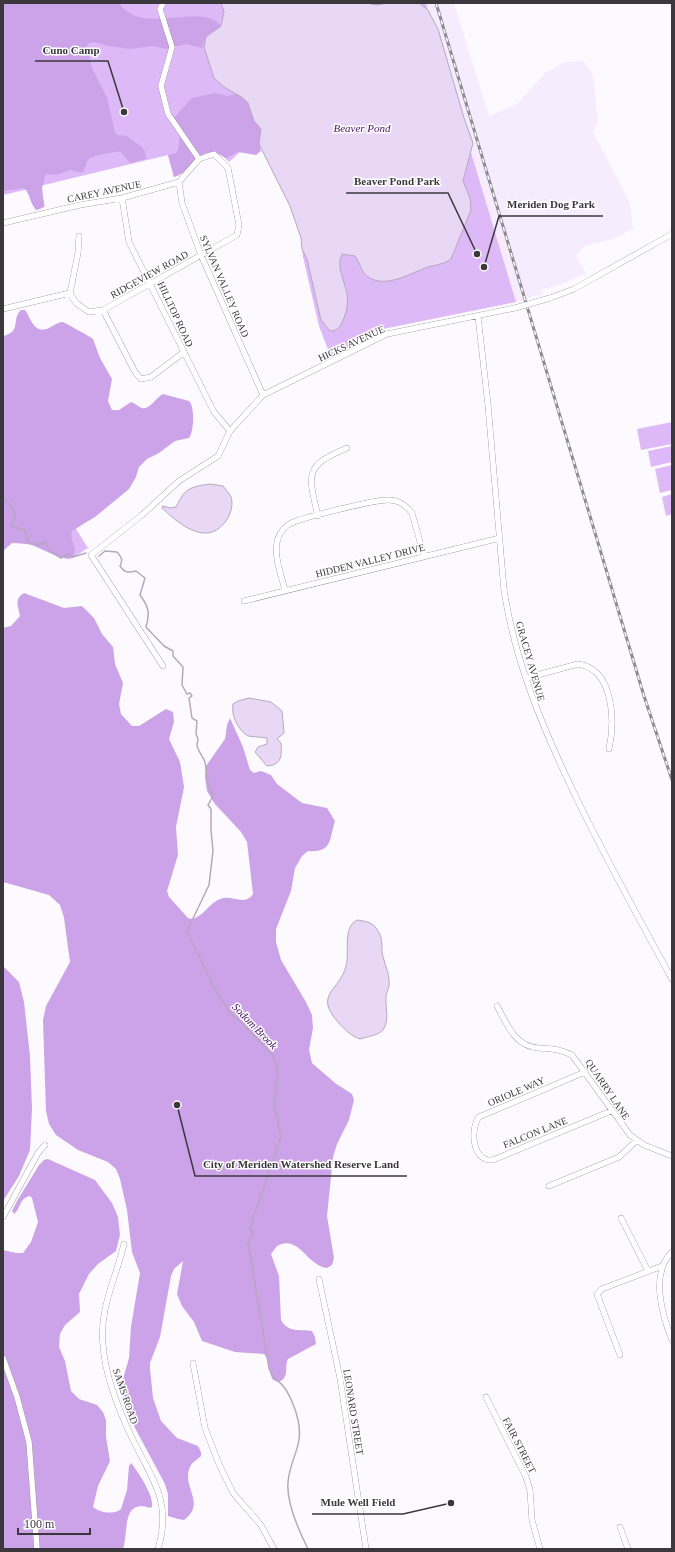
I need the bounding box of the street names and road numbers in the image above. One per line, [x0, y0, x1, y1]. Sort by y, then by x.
street label: CAREY AVENUE [66, 178, 142, 205]
street label: SYLVAN VALLEY ROAD [198, 233, 251, 339]
street label: RIDGEVIEW ROAD [108, 248, 190, 300]
street label: HILLTOP ROAD [156, 280, 196, 349]
street label: HICKS AVENUE [316, 323, 386, 364]
street label: HIDDEN VALLEY DRIVE [314, 542, 426, 579]
street label: GRACEY AVENUE [514, 620, 547, 702]
street label: QUARRY LANE [583, 1057, 632, 1122]
street label: ORIOLE WAY [486, 1075, 546, 1108]
street label: FALCON LANE [501, 1115, 569, 1150]
street label: SAMS ROAD [111, 1367, 140, 1425]
street label: LEONARD STREET [341, 1368, 366, 1456]
street label: FAIR STREET [501, 1415, 538, 1475]

